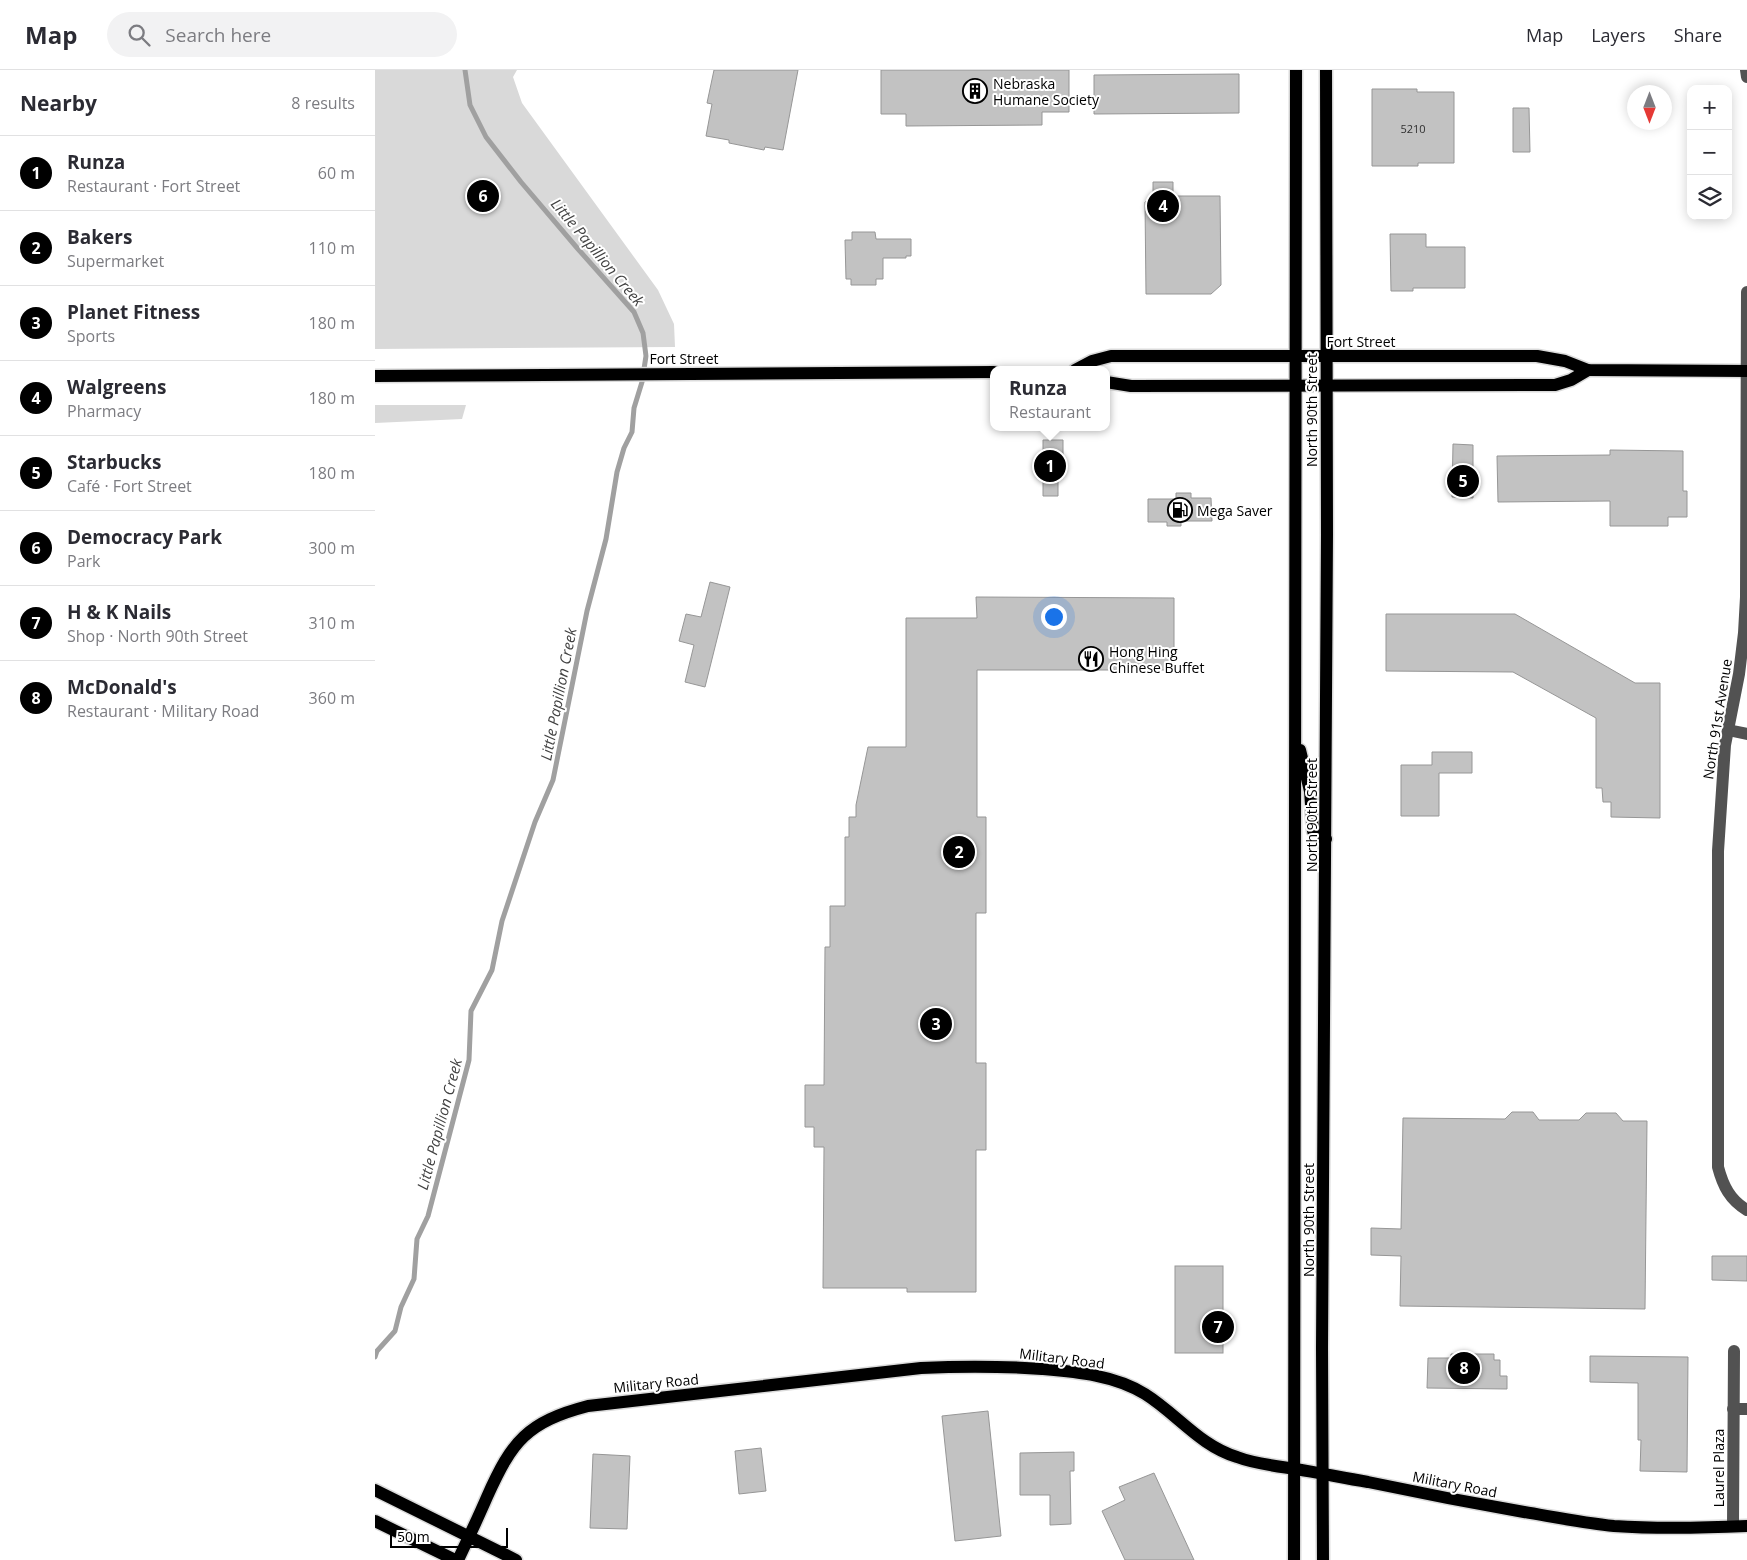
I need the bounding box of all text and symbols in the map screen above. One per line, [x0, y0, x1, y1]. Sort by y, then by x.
search box [107, 12, 457, 57]
text: Map [25, 18, 77, 51]
icon: search [125, 21, 153, 49]
text: Search here [165, 22, 271, 48]
text: Map [1526, 23, 1563, 47]
text: Layers [1591, 23, 1646, 47]
text: Share [1674, 23, 1722, 47]
place label: Nebraska Humane Society [993, 74, 1100, 109]
building icon: Nebraska Humane Society [962, 78, 988, 104]
north arrow [1627, 85, 1672, 130]
map controls [1687, 85, 1732, 220]
button: + [1687, 85, 1732, 130]
text: Nearby [20, 89, 97, 117]
text: 8 results [291, 92, 355, 114]
house number: 5210 [1400, 121, 1426, 136]
button: − [1687, 130, 1732, 175]
text: Runza [67, 149, 125, 175]
text: 1 [31, 162, 41, 184]
text: 60 m [318, 162, 355, 184]
text: Restaurant · Fort Street [67, 175, 240, 197]
button: layers [1687, 175, 1732, 220]
pin: 6 [467, 177, 499, 215]
pin: 4 [1147, 187, 1179, 225]
water label: Little Papillion Creek [547, 194, 649, 311]
text: Bakers [67, 224, 132, 250]
text: 2 [31, 237, 41, 259]
text: 110 m [309, 237, 355, 259]
text: Supermarket [67, 250, 164, 272]
text: Planet Fitness [67, 299, 200, 325]
text: 3 [31, 312, 41, 334]
text: 180 m [309, 312, 355, 334]
text: Sports [67, 325, 115, 347]
street label: Fort Street [1326, 332, 1396, 351]
street label: Fort Street [649, 349, 719, 368]
street label: North 90th Street [1302, 353, 1321, 467]
popup [990, 366, 1110, 431]
text: Walgreens [67, 374, 166, 400]
text: Runza [1009, 375, 1067, 401]
text: 4 [31, 387, 41, 409]
text: 180 m [309, 387, 355, 409]
text: Pharmacy [67, 400, 141, 422]
text: Restaurant [1009, 401, 1091, 423]
pin: 1 [1034, 447, 1066, 485]
text: Starbucks [67, 449, 161, 475]
text: 5 [31, 462, 41, 484]
text: 180 m [309, 462, 355, 484]
pin: 5 [1447, 462, 1479, 500]
text: Café · Fort Street [67, 475, 192, 497]
fuel station icon: Mega Saver [1167, 497, 1193, 523]
place label: Mega Saver [1197, 501, 1273, 520]
text: Democracy Park [67, 524, 222, 550]
text: 6 [31, 537, 41, 559]
text: 300 m [309, 537, 355, 559]
text: Park [67, 550, 100, 572]
text: H & K Nails [67, 599, 171, 625]
your location [1041, 604, 1067, 630]
text: 7 [31, 612, 41, 634]
text: 310 m [309, 612, 355, 634]
text: Shop · North 90th Street [67, 625, 248, 647]
water label: Little Papillion Creek [535, 625, 581, 762]
place label: Hong Hing Chinese Buffet [1109, 642, 1204, 677]
restaurant icon: Hong Hing Chinese Buffet [1078, 646, 1104, 672]
street label: North 91st Avenue [1698, 657, 1736, 781]
text: McDonald's [67, 674, 177, 700]
text: 8 [31, 687, 41, 709]
text: 360 m [309, 687, 355, 709]
text: Restaurant · Military Road [67, 700, 259, 722]
street label: North 90th Street [1302, 758, 1321, 872]
pin: 2 [943, 833, 975, 871]
pin: 3 [920, 1005, 952, 1043]
water label: Little Papillion Creek [412, 1056, 466, 1192]
street label: North 90th Street [1299, 1163, 1318, 1277]
pin: 7 [1202, 1308, 1234, 1346]
street label: Military Road [1018, 1343, 1106, 1373]
pin: 8 [1448, 1349, 1480, 1387]
street label: Military Road [612, 1369, 700, 1397]
street label: Laurel Plaza [1709, 1429, 1728, 1507]
street label: Military Road [1411, 1466, 1499, 1502]
scale bar [390, 1525, 507, 1548]
text: 50 m [397, 1527, 430, 1546]

